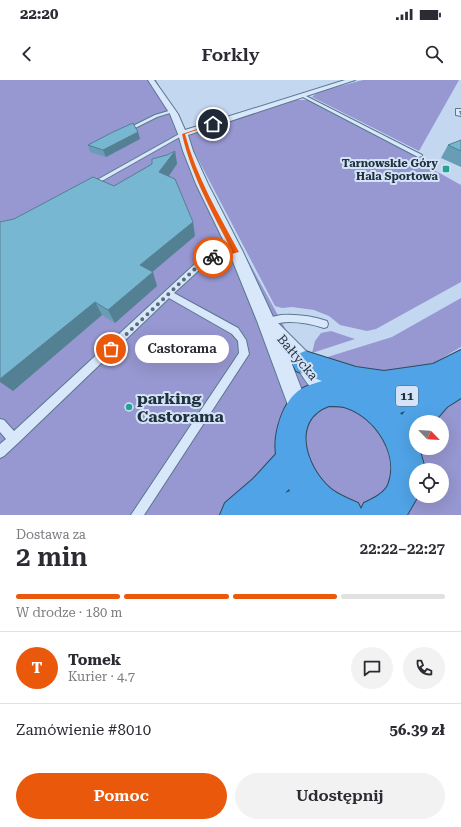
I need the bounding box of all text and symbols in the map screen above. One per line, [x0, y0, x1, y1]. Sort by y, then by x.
text: 22:20 [20, 5, 58, 23]
icon: back [16, 43, 38, 65]
icon: search [423, 43, 445, 65]
text: Forkly [202, 44, 259, 65]
pin [196, 107, 230, 141]
icon: home [202, 113, 224, 135]
place label: Tarnowskie Góry Hala Sportowa [342, 157, 439, 183]
marker: Tarnowskie Góry Hala Sportowa [441, 164, 451, 174]
courier [193, 237, 233, 277]
icon: bike [202, 246, 224, 268]
pin [94, 332, 128, 366]
street label: Bałtycka [274, 332, 321, 383]
callout: Castorama [135, 335, 229, 363]
icon: bag [100, 338, 122, 360]
text: Castorama [147, 341, 217, 356]
road number: 11 [396, 386, 418, 406]
place label: parking Castorama [137, 389, 225, 426]
marker: parking Castorama [124, 402, 134, 412]
north arrow [409, 415, 449, 455]
map controls [409, 415, 449, 503]
button: locate [409, 463, 449, 503]
text: Dostawa za [16, 527, 86, 542]
text: 22:22–22:27 [360, 540, 445, 558]
text: 2 min [16, 542, 88, 572]
text: W drodze · 180 m [16, 605, 122, 620]
button: chat [351, 647, 393, 689]
button: phone [403, 647, 445, 689]
text: Tomek [68, 651, 121, 669]
text: T [32, 659, 42, 677]
text: Kurier · 4.7 [68, 669, 135, 684]
text: Zamówienie #8010 [16, 721, 151, 739]
text: 56.39 zł [390, 721, 445, 739]
button: Pomoc [16, 773, 227, 819]
button: Udostępnij [235, 773, 445, 819]

